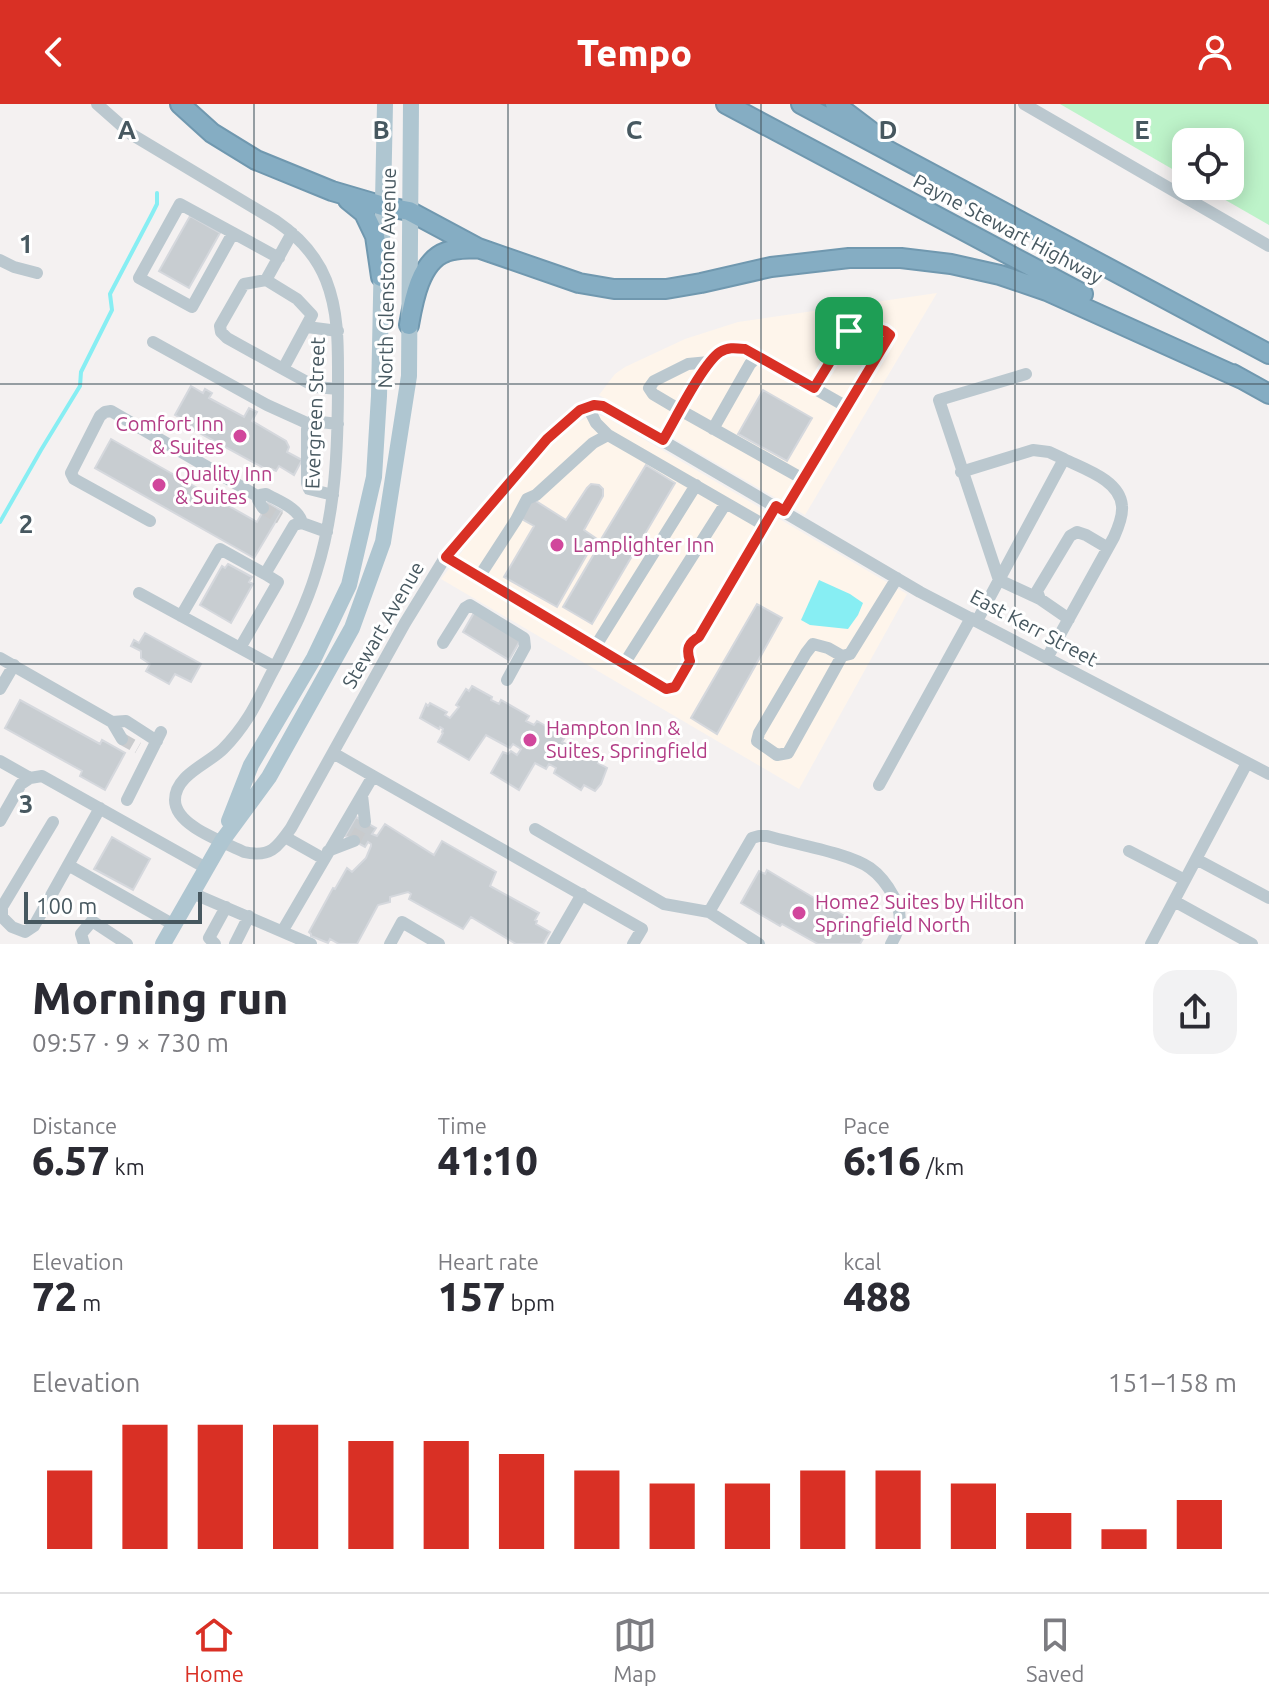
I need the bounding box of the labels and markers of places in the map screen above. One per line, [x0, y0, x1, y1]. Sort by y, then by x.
pin [815, 297, 883, 365]
place label: Comfort Inn & Suites [116, 412, 224, 458]
marker: Comfort Inn & Suites [231, 427, 249, 445]
place label: Quality Inn & Suites [175, 462, 272, 508]
marker: Quality Inn & Suites [150, 476, 168, 494]
place label: Lamplighter Inn [573, 533, 714, 556]
marker: Lamplighter Inn [548, 536, 566, 554]
place label: Hampton Inn & Suites, Springfield [546, 716, 708, 762]
marker: Hampton Inn & Suites, Springfield [521, 731, 539, 749]
place label: Home2 Suites by Hilton Springfield North [815, 890, 1025, 936]
marker: Home2 Suites by Hilton Springfield North [790, 904, 808, 922]

